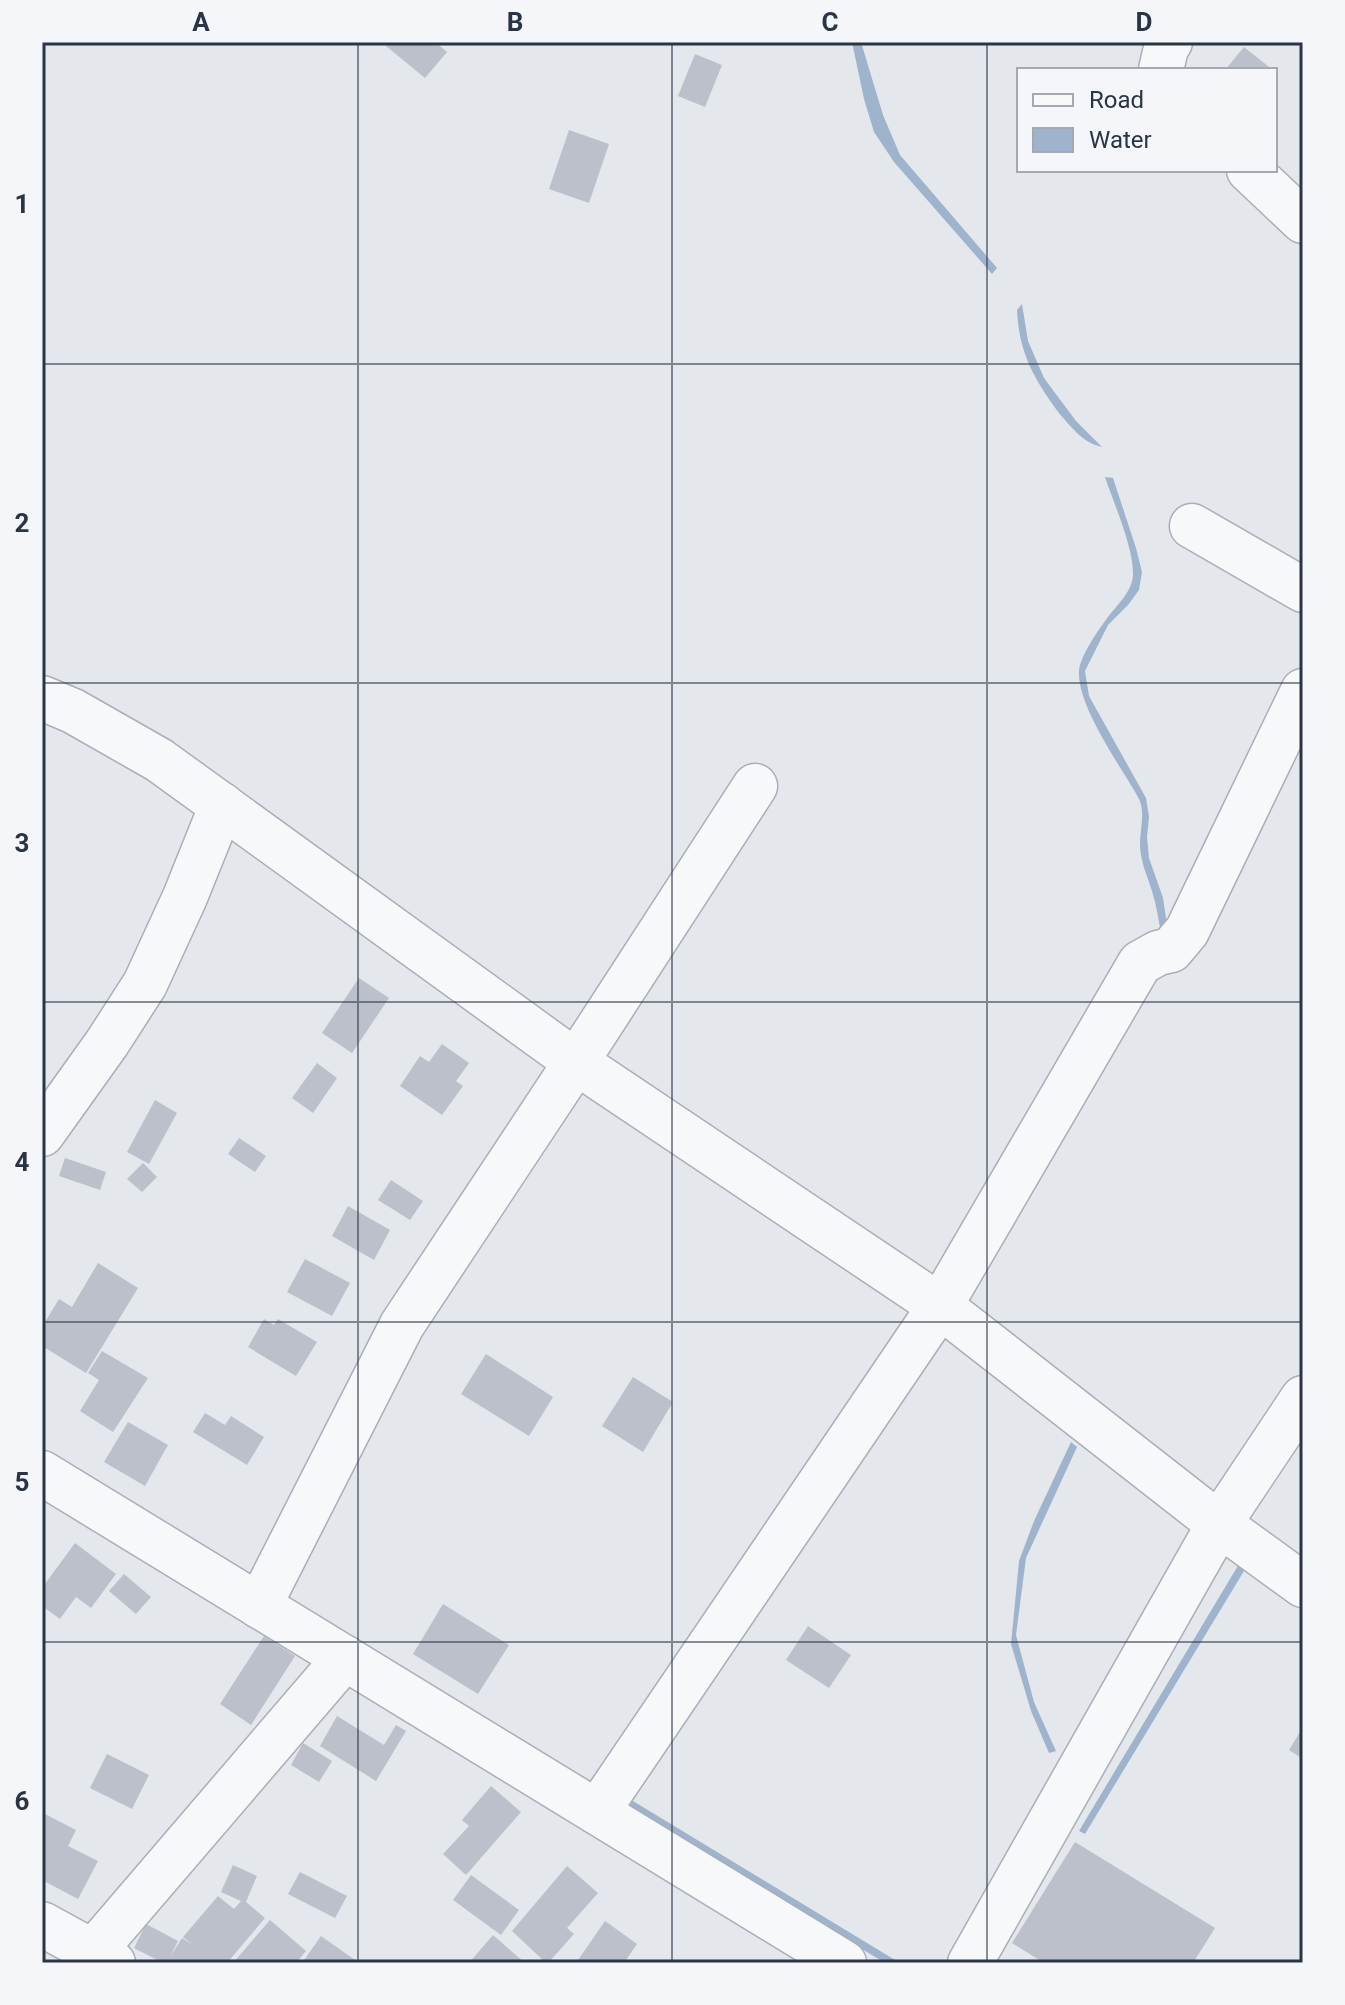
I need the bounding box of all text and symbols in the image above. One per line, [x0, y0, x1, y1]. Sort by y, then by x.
text: A [192, 7, 210, 37]
text: B [507, 7, 523, 37]
text: C [821, 7, 839, 37]
text: D [1136, 7, 1152, 37]
legend [1017, 68, 1277, 172]
text: Road [1089, 86, 1144, 114]
text: Water [1089, 126, 1152, 154]
text: 1 [15, 189, 29, 219]
text: 2 [15, 508, 29, 538]
text: 3 [15, 828, 29, 858]
text: 4 [15, 1147, 30, 1177]
text: 5 [15, 1467, 29, 1497]
text: 6 [15, 1786, 30, 1816]

